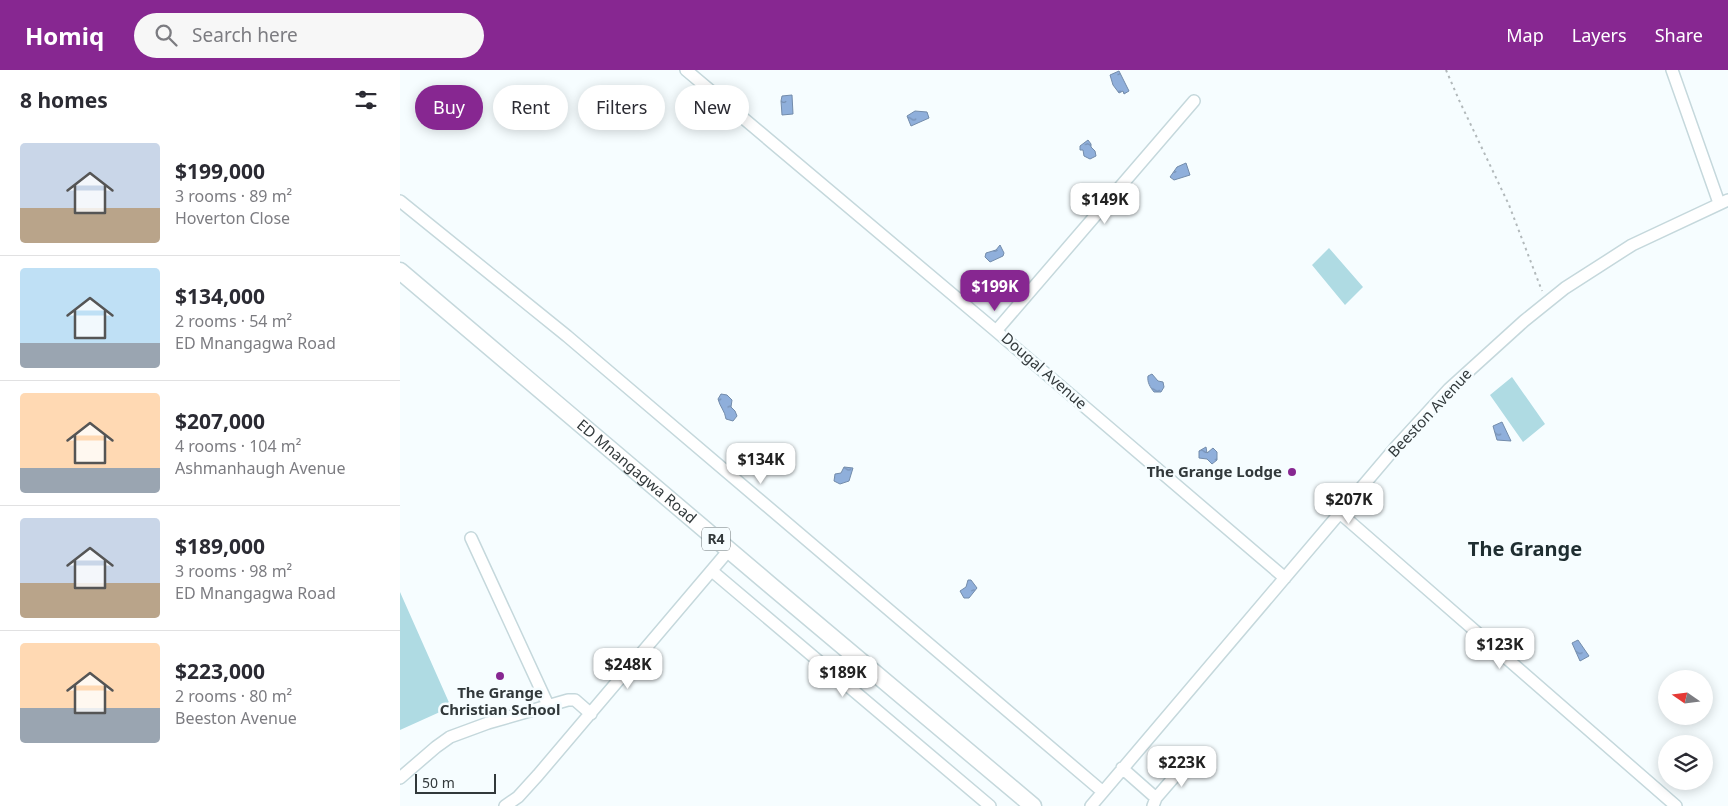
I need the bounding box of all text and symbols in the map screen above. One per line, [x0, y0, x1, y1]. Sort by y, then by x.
search box [134, 13, 484, 58]
text: Homiq [25, 19, 104, 52]
icon: search [152, 21, 180, 49]
text: Search here [192, 22, 298, 48]
text: Map [1506, 23, 1544, 47]
text: Layers [1572, 23, 1627, 47]
text: Share [1655, 23, 1703, 47]
chip: Buy [415, 85, 483, 130]
chip: Rent [493, 85, 568, 130]
chip: Filters [578, 85, 665, 130]
chip: New [675, 85, 749, 130]
text: 8 homes [20, 86, 108, 114]
icon: filters [352, 86, 380, 114]
text: $199,000 [175, 157, 265, 185]
icon: home [60, 163, 120, 223]
pin: $149K [1070, 182, 1140, 225]
text: 3 rooms · 89 m² [175, 185, 292, 207]
text: $149K [1081, 188, 1129, 210]
text: Hoverton Close [175, 207, 290, 229]
pin: $199K [960, 270, 1030, 312]
text: $199K [971, 275, 1019, 297]
text: $134,000 [175, 282, 265, 310]
icon: home [60, 288, 120, 348]
text: 2 rooms · 54 m² [175, 310, 292, 332]
street label: Dougal Avenue [998, 327, 1092, 413]
text: ED Mnangagwa Road [175, 332, 336, 354]
street label: Beeston Avenue [1383, 364, 1476, 461]
text: $207,000 [175, 407, 265, 435]
icon: home [60, 413, 120, 473]
street label: ED Mnangagwa Road [573, 414, 701, 527]
text: 4 rooms · 104 m² [175, 435, 301, 457]
pin: $134K [726, 442, 796, 485]
text: $134K [737, 448, 785, 470]
text: Ashmanhaugh Avenue [175, 457, 345, 479]
place label: The Grange Lodge [1147, 461, 1282, 481]
marker: The Grange Lodge [1286, 466, 1298, 478]
pin: $207K [1314, 482, 1384, 525]
text: $207K [1325, 488, 1373, 510]
road number: R4 [702, 528, 730, 550]
text: $189,000 [175, 532, 265, 560]
district label: The Grange [1468, 535, 1582, 562]
icon: home [60, 538, 120, 598]
text: 3 rooms · 98 m² [175, 560, 292, 582]
text: ED Mnangagwa Road [175, 582, 336, 604]
pin: $123K [1465, 628, 1535, 670]
text: $123K [1476, 633, 1524, 655]
pin: $248K [593, 648, 663, 690]
text: $248K [604, 653, 652, 675]
pin: $189K [808, 656, 878, 698]
text: $223,000 [175, 657, 265, 685]
text: $189K [819, 661, 867, 683]
icon: home [60, 663, 120, 723]
marker: The Grange Christian School [494, 670, 506, 682]
north arrow [1658, 670, 1712, 725]
map controls [1658, 670, 1713, 790]
place label: The Grange Christian School [440, 682, 560, 719]
text: 2 rooms · 80 m² [175, 685, 292, 707]
text: Beeston Avenue [175, 707, 297, 729]
button: layers [1658, 735, 1713, 790]
pin: $223K [1147, 746, 1217, 788]
text: $223K [1158, 751, 1206, 773]
scale bar [415, 771, 496, 794]
text: 50 m [422, 773, 455, 792]

